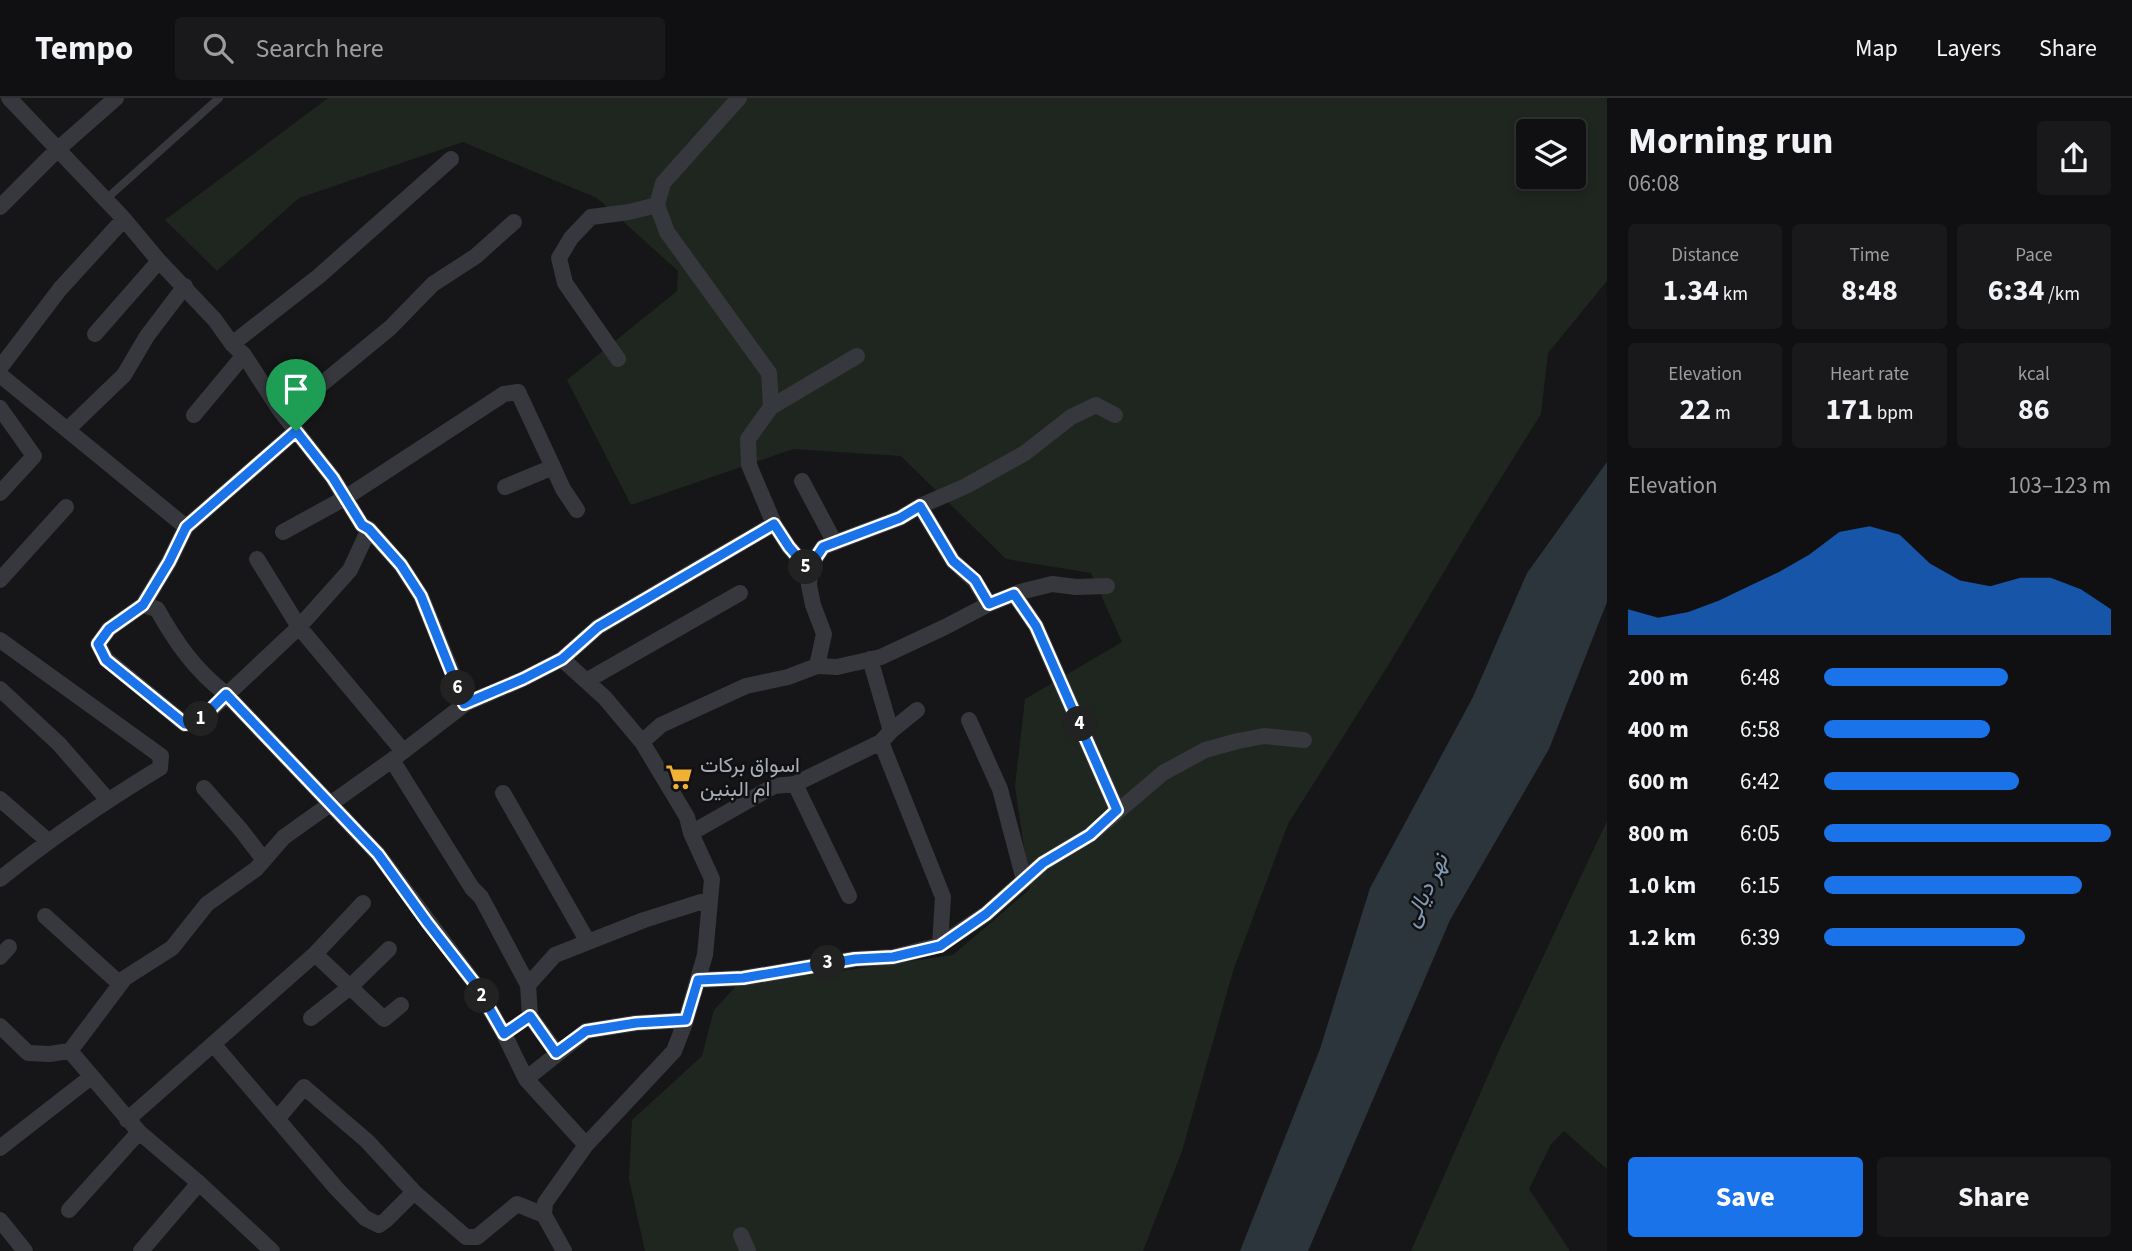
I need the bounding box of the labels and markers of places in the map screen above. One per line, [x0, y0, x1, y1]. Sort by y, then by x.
pin [266, 359, 326, 431]
pin: 5 [788, 550, 824, 584]
pin: 6 [440, 670, 476, 706]
pin: 1 [184, 702, 218, 736]
pin: 4 [1062, 706, 1098, 742]
place label: اسواق بركات ام البنين [700, 750, 800, 804]
supermarket icon: اسواق بركات ام البنين [664, 762, 694, 792]
pin: 3 [810, 946, 846, 980]
pin: 2 [464, 978, 500, 1014]

